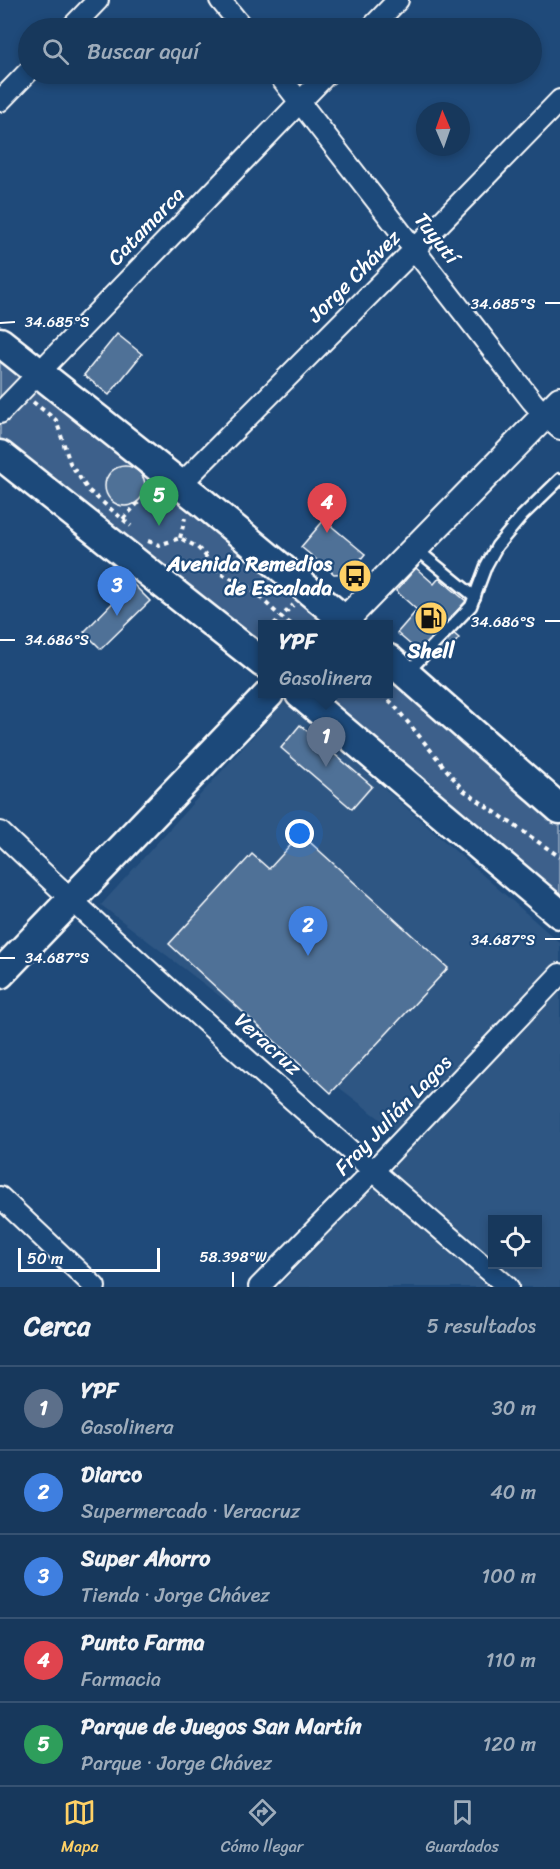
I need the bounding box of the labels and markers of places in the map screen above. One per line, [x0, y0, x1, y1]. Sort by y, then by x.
pin: 5 [140, 476, 178, 526]
pin: 4 [308, 484, 346, 533]
place label: Avenida Remedios de Escalada [166, 545, 332, 607]
bus stop icon: Avenida Remedios de Escalada [337, 558, 373, 594]
pin: 3 [98, 566, 136, 616]
fuel station icon: Shell [413, 600, 449, 636]
place label: Shell [407, 632, 455, 670]
pin: 1 [306, 718, 346, 767]
pin: 2 [288, 906, 328, 956]

